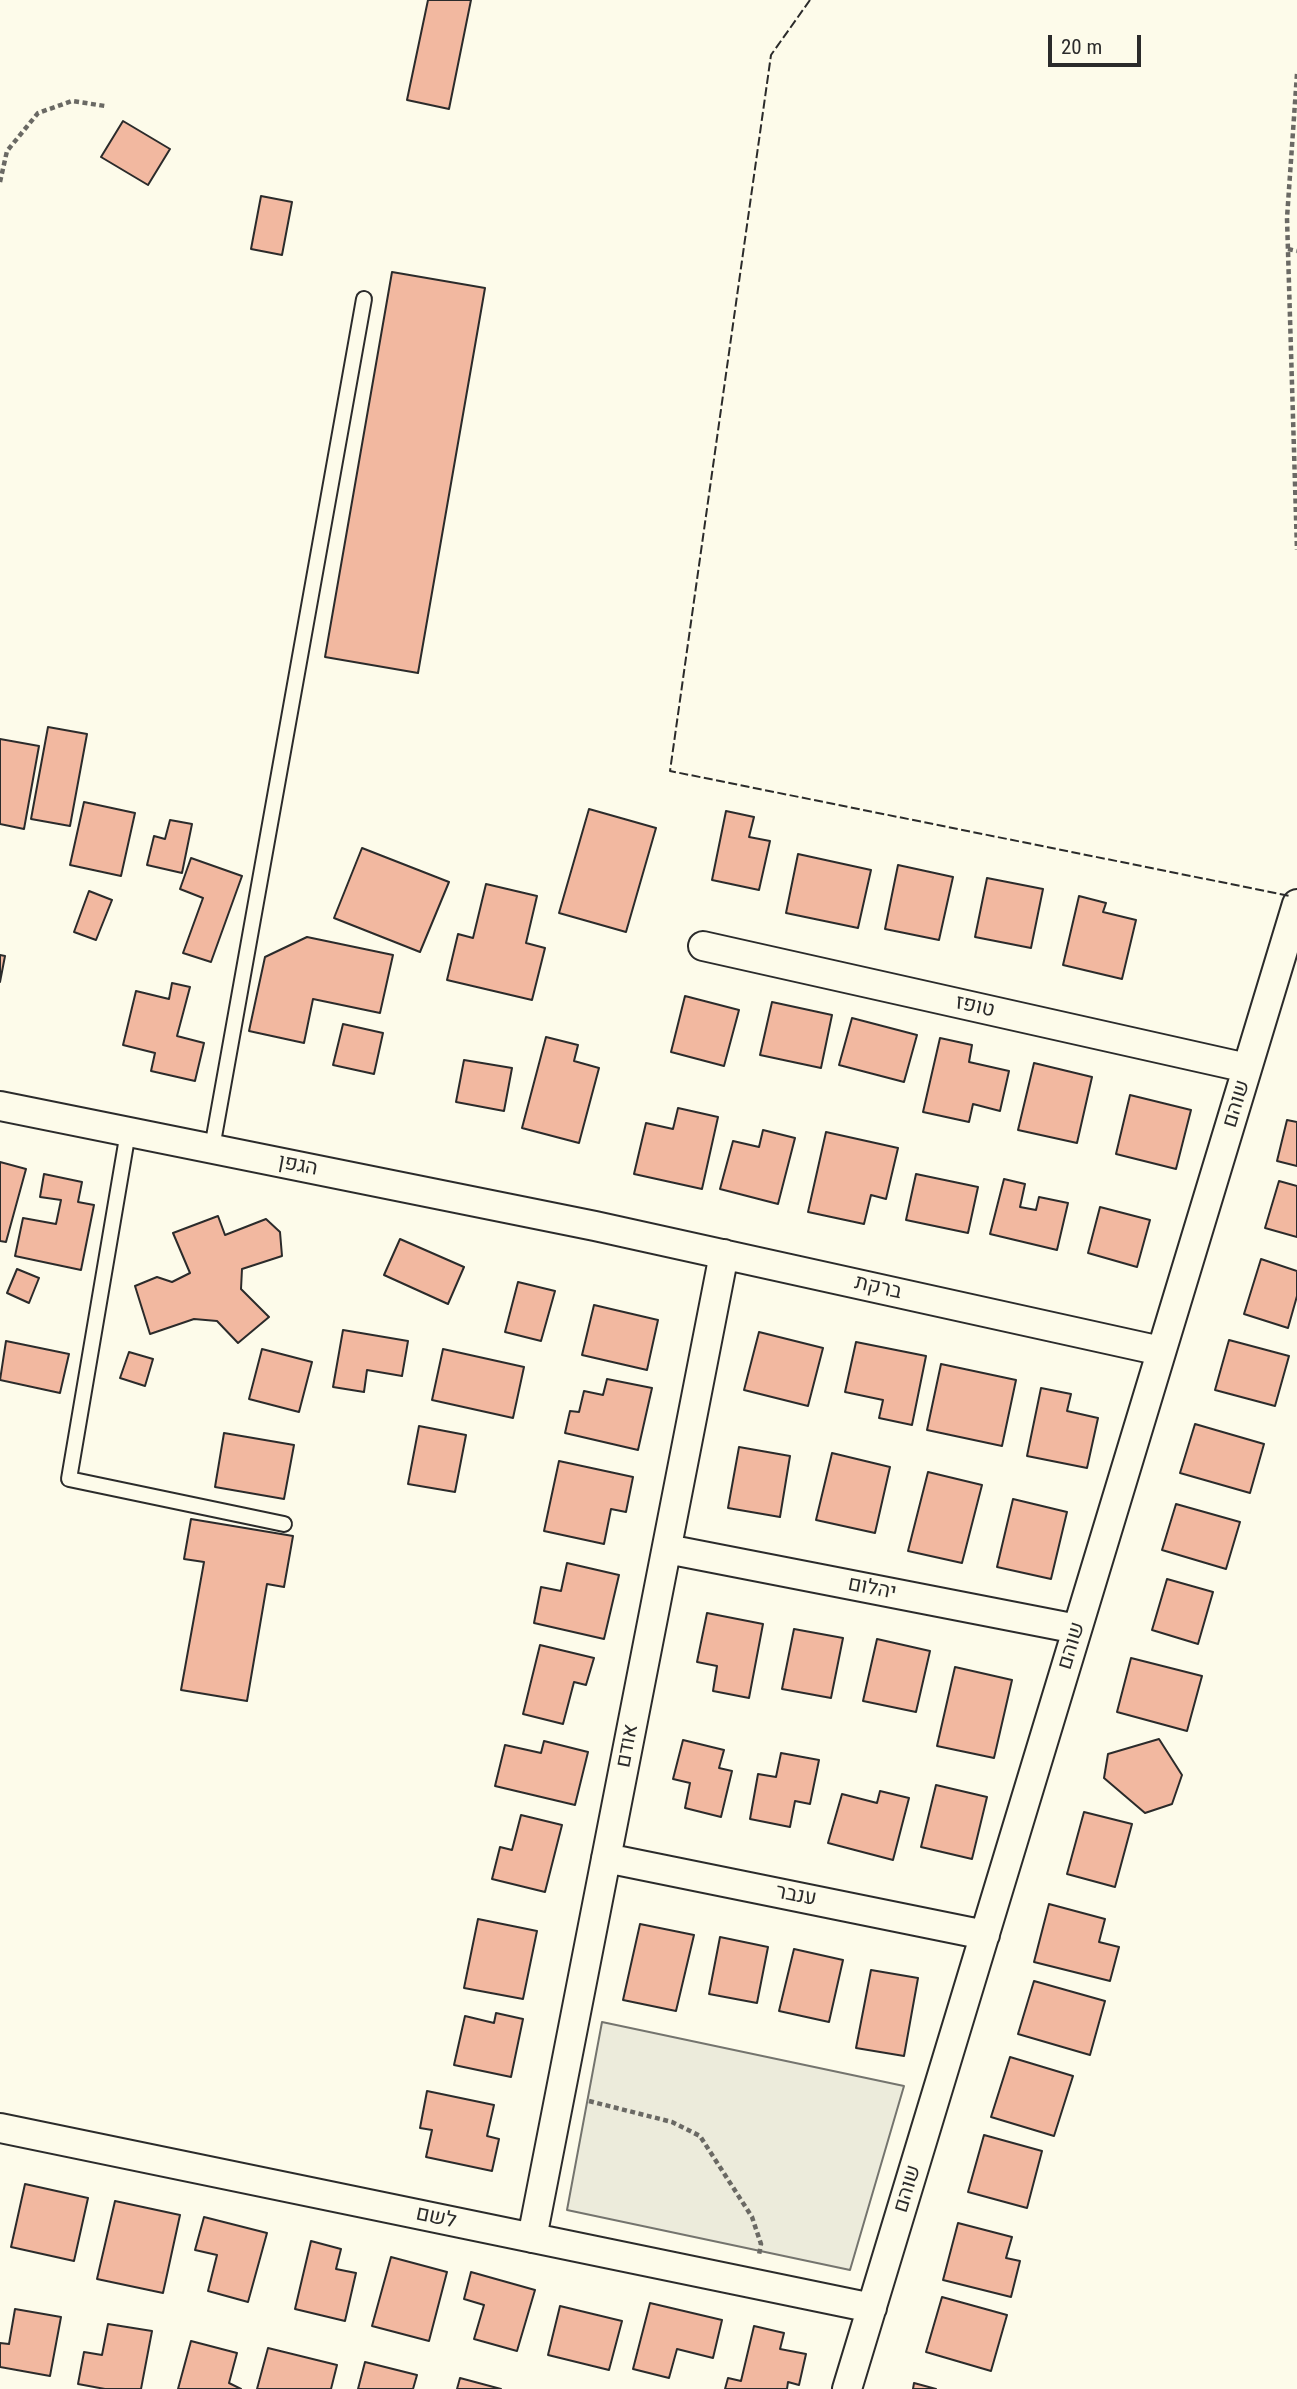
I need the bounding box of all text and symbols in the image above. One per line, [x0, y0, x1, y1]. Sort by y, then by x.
scale bar [1052, 21, 1145, 65]
text: 20 m [1061, 35, 1102, 59]
street label: טופז [953, 990, 997, 1024]
street label: שוהם [1218, 1077, 1256, 1131]
street label: הגפן [276, 1150, 320, 1182]
street label: ברקת [852, 1270, 904, 1306]
street label: יהלום [846, 1572, 898, 1606]
street label: שוהם [1053, 1619, 1091, 1673]
street label: אודם [611, 1722, 645, 1770]
street label: ענבר [773, 1880, 819, 1912]
street label: שוהם [889, 2162, 927, 2216]
street label: לשם [413, 2201, 459, 2235]

